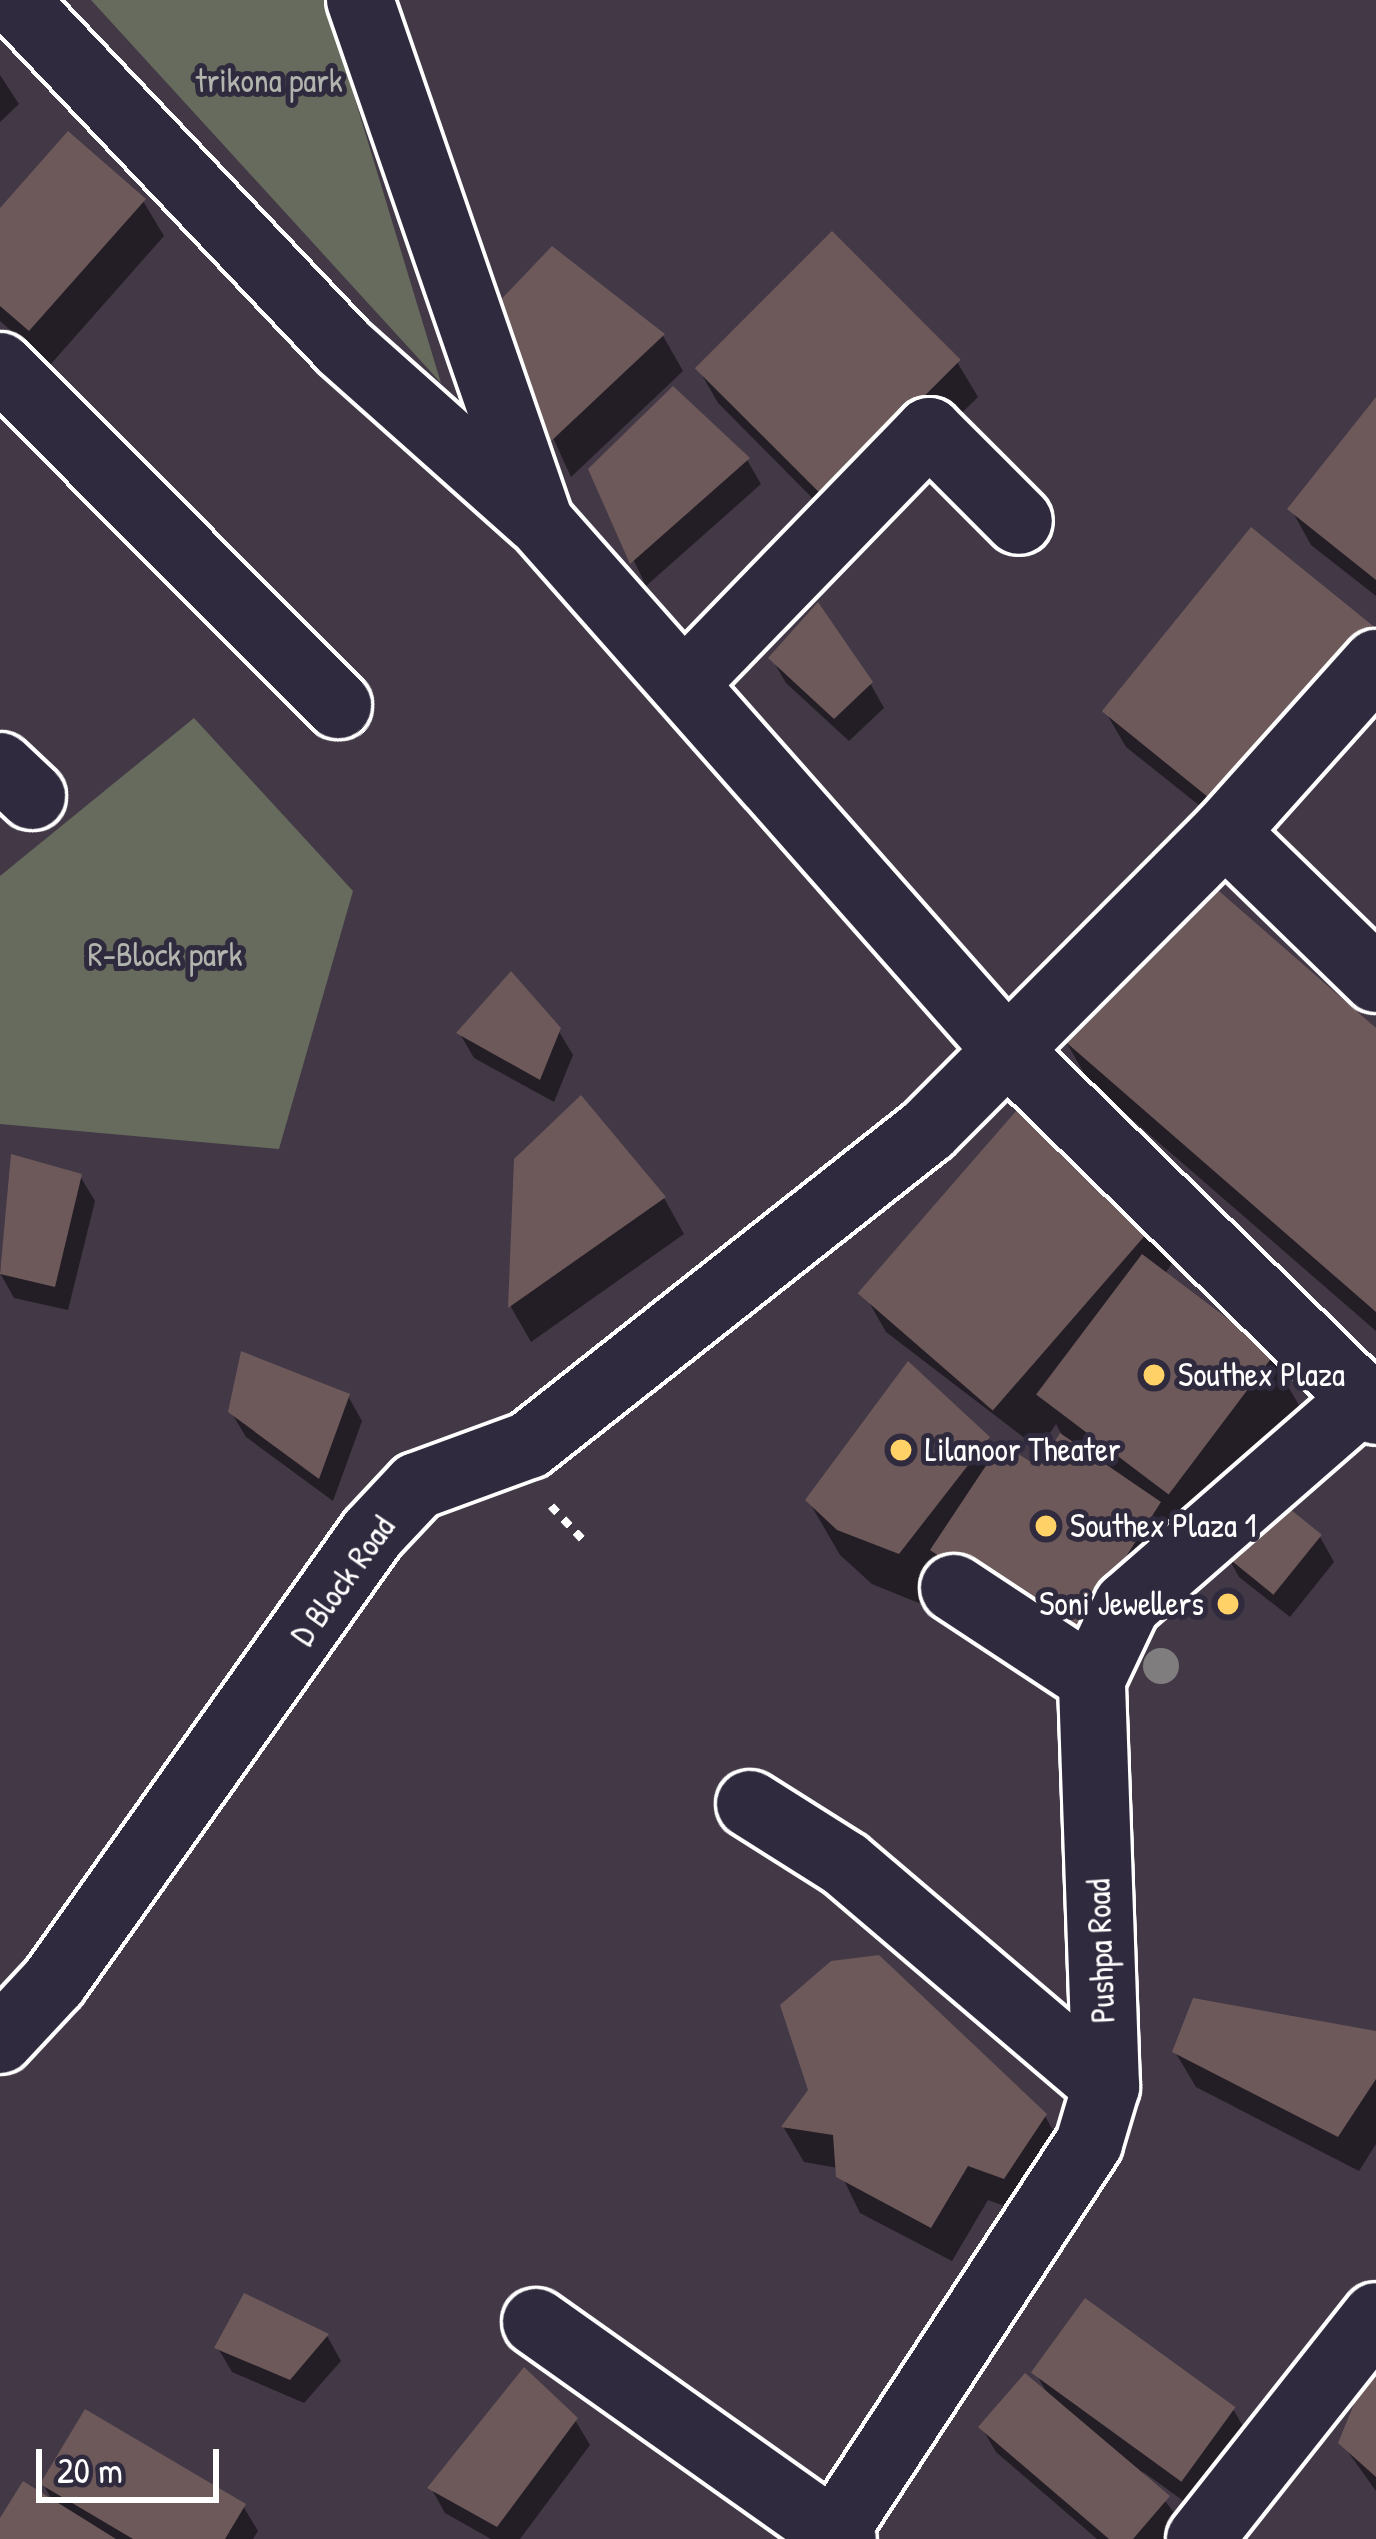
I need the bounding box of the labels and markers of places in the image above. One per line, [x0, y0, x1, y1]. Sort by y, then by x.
place label: Southex Plaza [1178, 1355, 1345, 1395]
marker: Southex Plaza [1141, 1362, 1167, 1388]
place label: Lilanoor Theater [925, 1430, 1121, 1470]
marker: Lilanoor Theater [888, 1437, 914, 1463]
place label: Southex Plaza 1 [1070, 1506, 1257, 1546]
marker: Southex Plaza 1 [1033, 1513, 1059, 1539]
place label: Soni Jewellers [1039, 1584, 1204, 1624]
marker: Soni Jewellers [1215, 1591, 1241, 1617]

